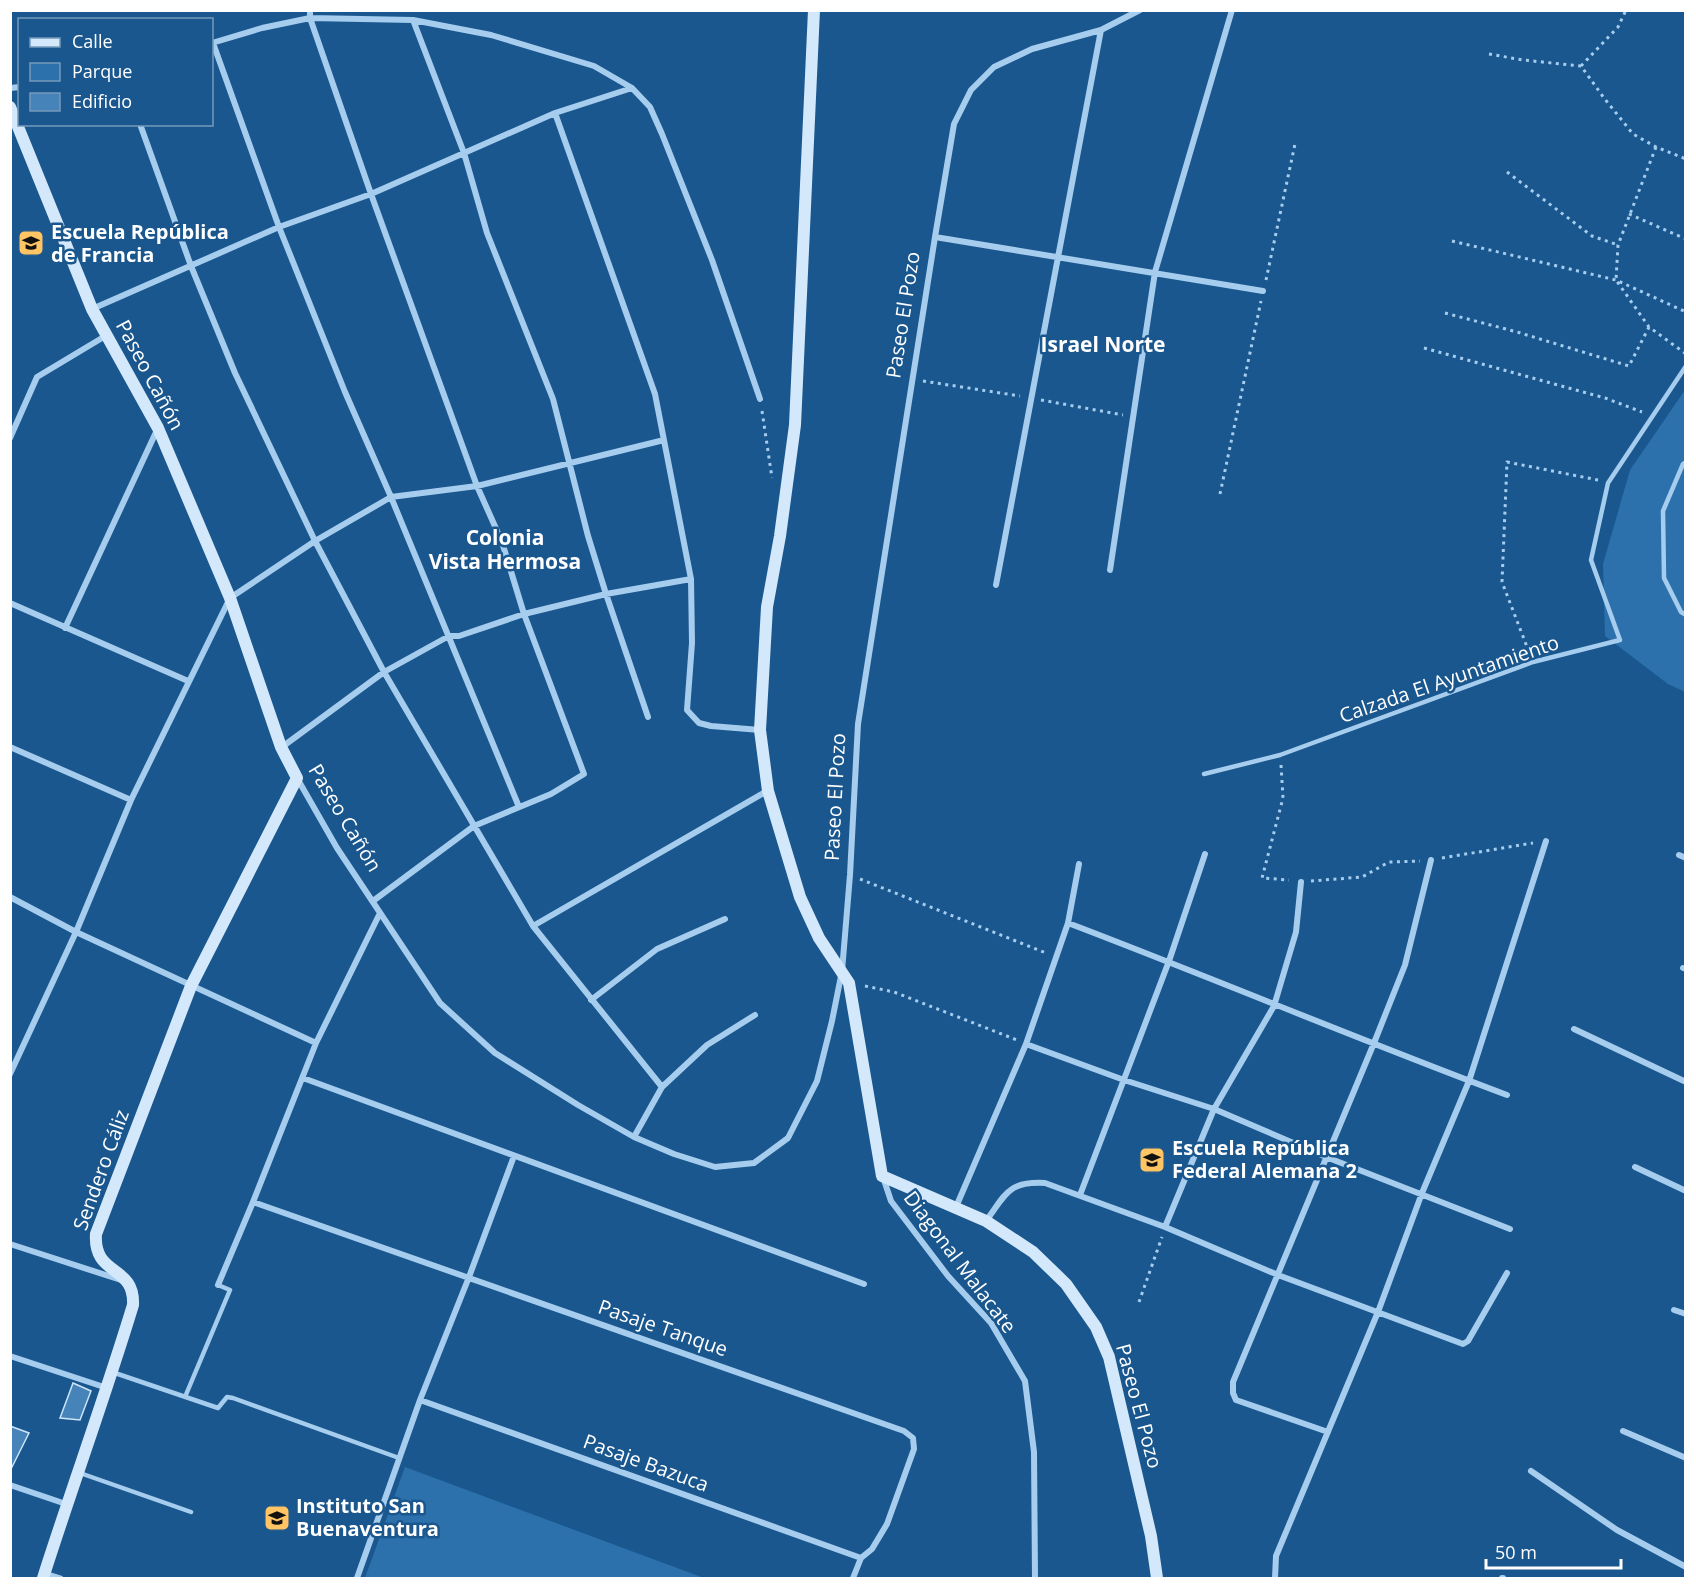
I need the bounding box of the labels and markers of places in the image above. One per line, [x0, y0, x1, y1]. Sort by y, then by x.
place label: Escuela República de Francia [51, 218, 229, 268]
school or university icon: Escuela República de Francia [16, 228, 46, 258]
place label: Escuela República Federal Alemana 2 [1172, 1134, 1357, 1184]
school or university icon: Escuela República Federal Alemana 2 [1137, 1145, 1167, 1175]
place label: Instituto San Buenaventura [296, 1492, 439, 1542]
school or university icon: Instituto San Buenaventura [262, 1503, 292, 1533]

